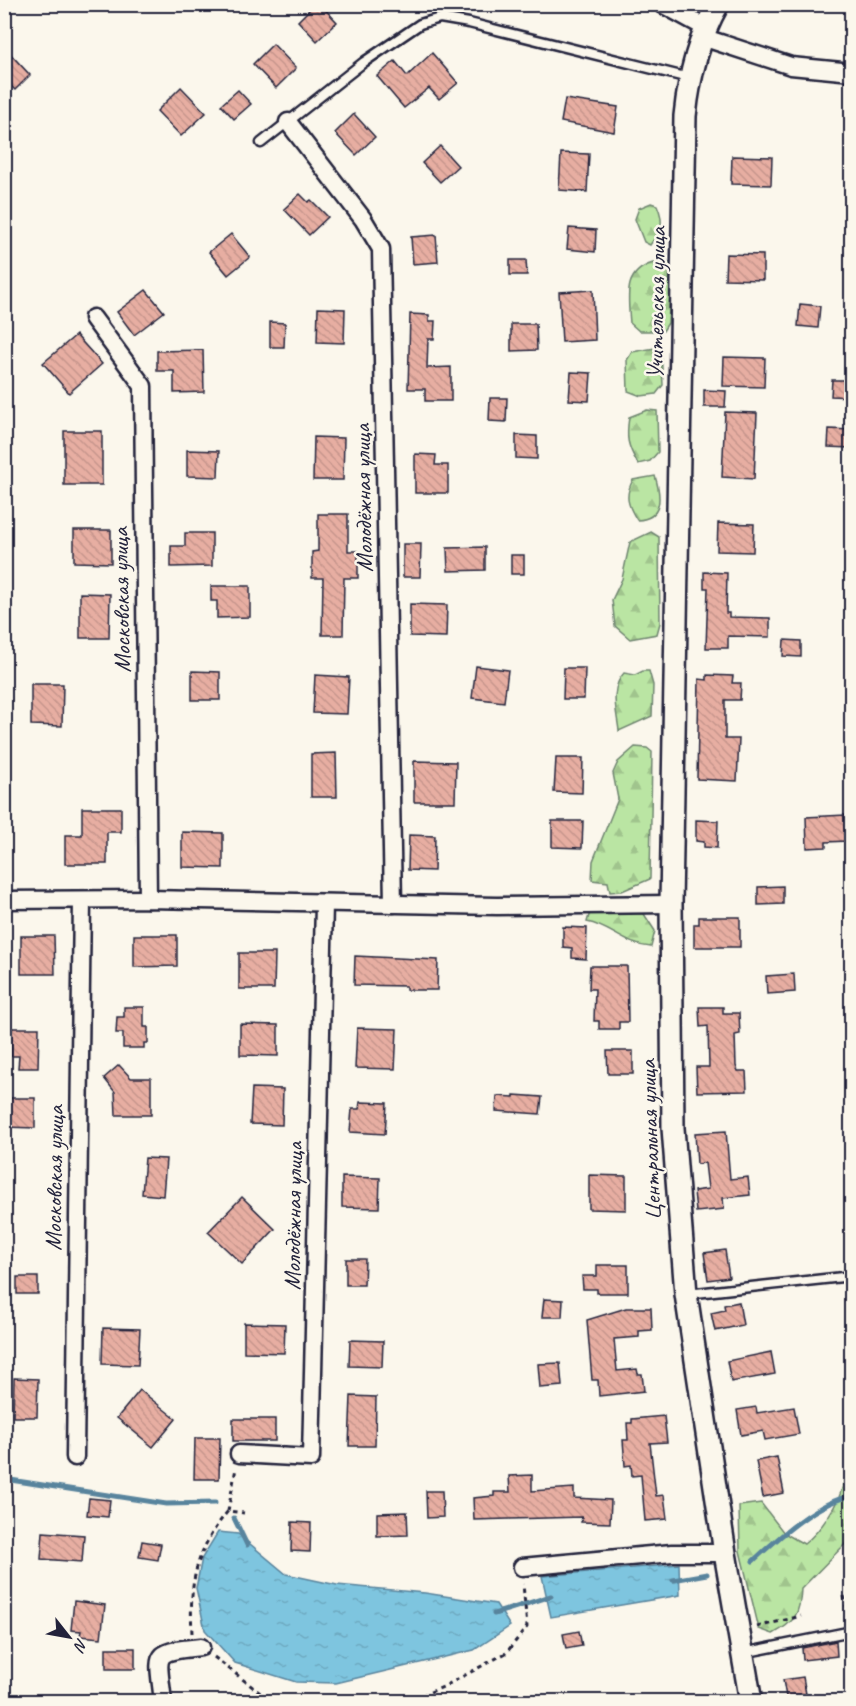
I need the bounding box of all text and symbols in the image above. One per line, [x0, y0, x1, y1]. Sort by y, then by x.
street label: Учительская улица [640, 225, 672, 379]
street label: Молодёжная улица [347, 422, 379, 572]
street label: Московская улица [105, 526, 137, 673]
street label: Центральная улица [632, 1058, 668, 1221]
street label: Московская улица [38, 1104, 70, 1251]
street label: Молодёжная улица [277, 1140, 309, 1290]
north arrow [39, 1607, 99, 1667]
text: N [68, 1635, 92, 1656]

